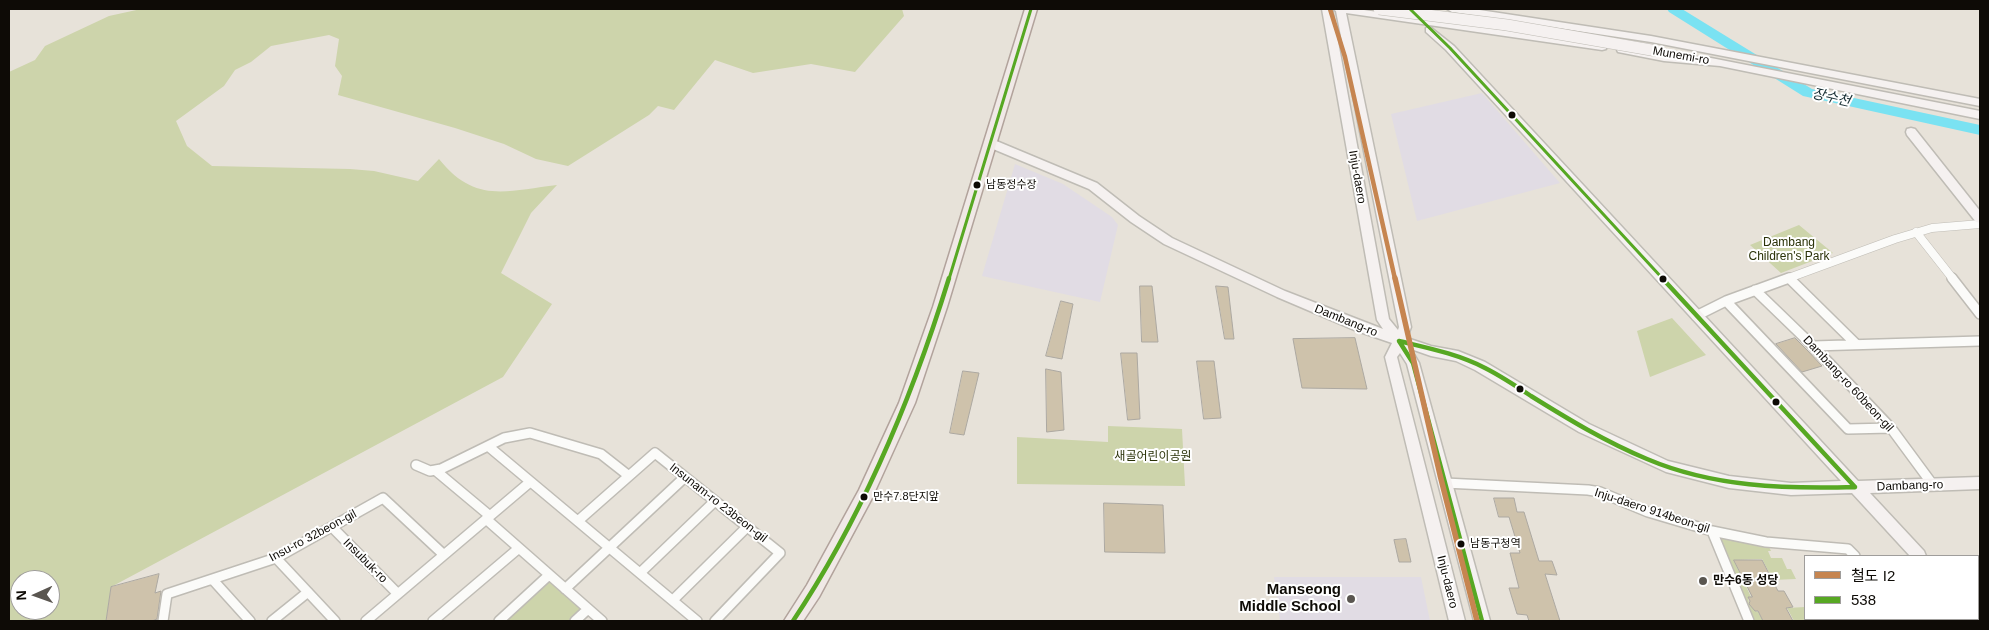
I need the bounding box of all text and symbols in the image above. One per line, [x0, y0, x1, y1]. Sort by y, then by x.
street label: Munemi-ro [1652, 44, 1710, 68]
water label: 장수천 [1810, 85, 1852, 111]
unlabelled marker [1507, 110, 1517, 120]
street label: Inju-daero [1345, 149, 1369, 205]
place label: 남동정수장 [986, 178, 1037, 192]
marker: 남동정수장 [972, 180, 982, 190]
park label: Dambang Children's Park [1749, 236, 1829, 264]
unlabelled marker [1658, 274, 1668, 284]
street label: Dambang-ro [1312, 302, 1380, 340]
street label: Dambang-ro 60beon-gil [1800, 333, 1896, 435]
unlabelled marker [1515, 384, 1525, 394]
unlabelled marker [1771, 397, 1781, 407]
park label: 새골어린이공원 [1114, 450, 1192, 464]
street label: Insunam-ro 23beon-gil [666, 460, 770, 546]
street label: Dambang-ro [1876, 478, 1944, 494]
street label: Inju-daero 914beon-gil [1593, 486, 1711, 536]
place label: 만수7.8단지앞 [873, 490, 939, 504]
marker: 만수7.8단지앞 [859, 492, 869, 502]
street label: Insu-ro 32beon-gil [267, 507, 359, 565]
street label: Insubuk-ro [340, 536, 390, 586]
place label: 남동구청역 [1470, 537, 1521, 551]
marker: 남동구청역 [1456, 539, 1466, 549]
street label: Inju-daero [1433, 554, 1461, 610]
legend [1804, 555, 1979, 620]
text: 철도 I2 [1851, 567, 1895, 584]
north arrow [10, 570, 60, 620]
place label: 만수6동 성당 [1713, 574, 1778, 588]
marker: 만수6동 성당 [1697, 575, 1709, 587]
place label: Manseong Middle School [1239, 581, 1341, 616]
text: N [13, 590, 29, 601]
text: 538 [1851, 591, 1876, 608]
marker: Manseong Middle School [1345, 593, 1357, 605]

